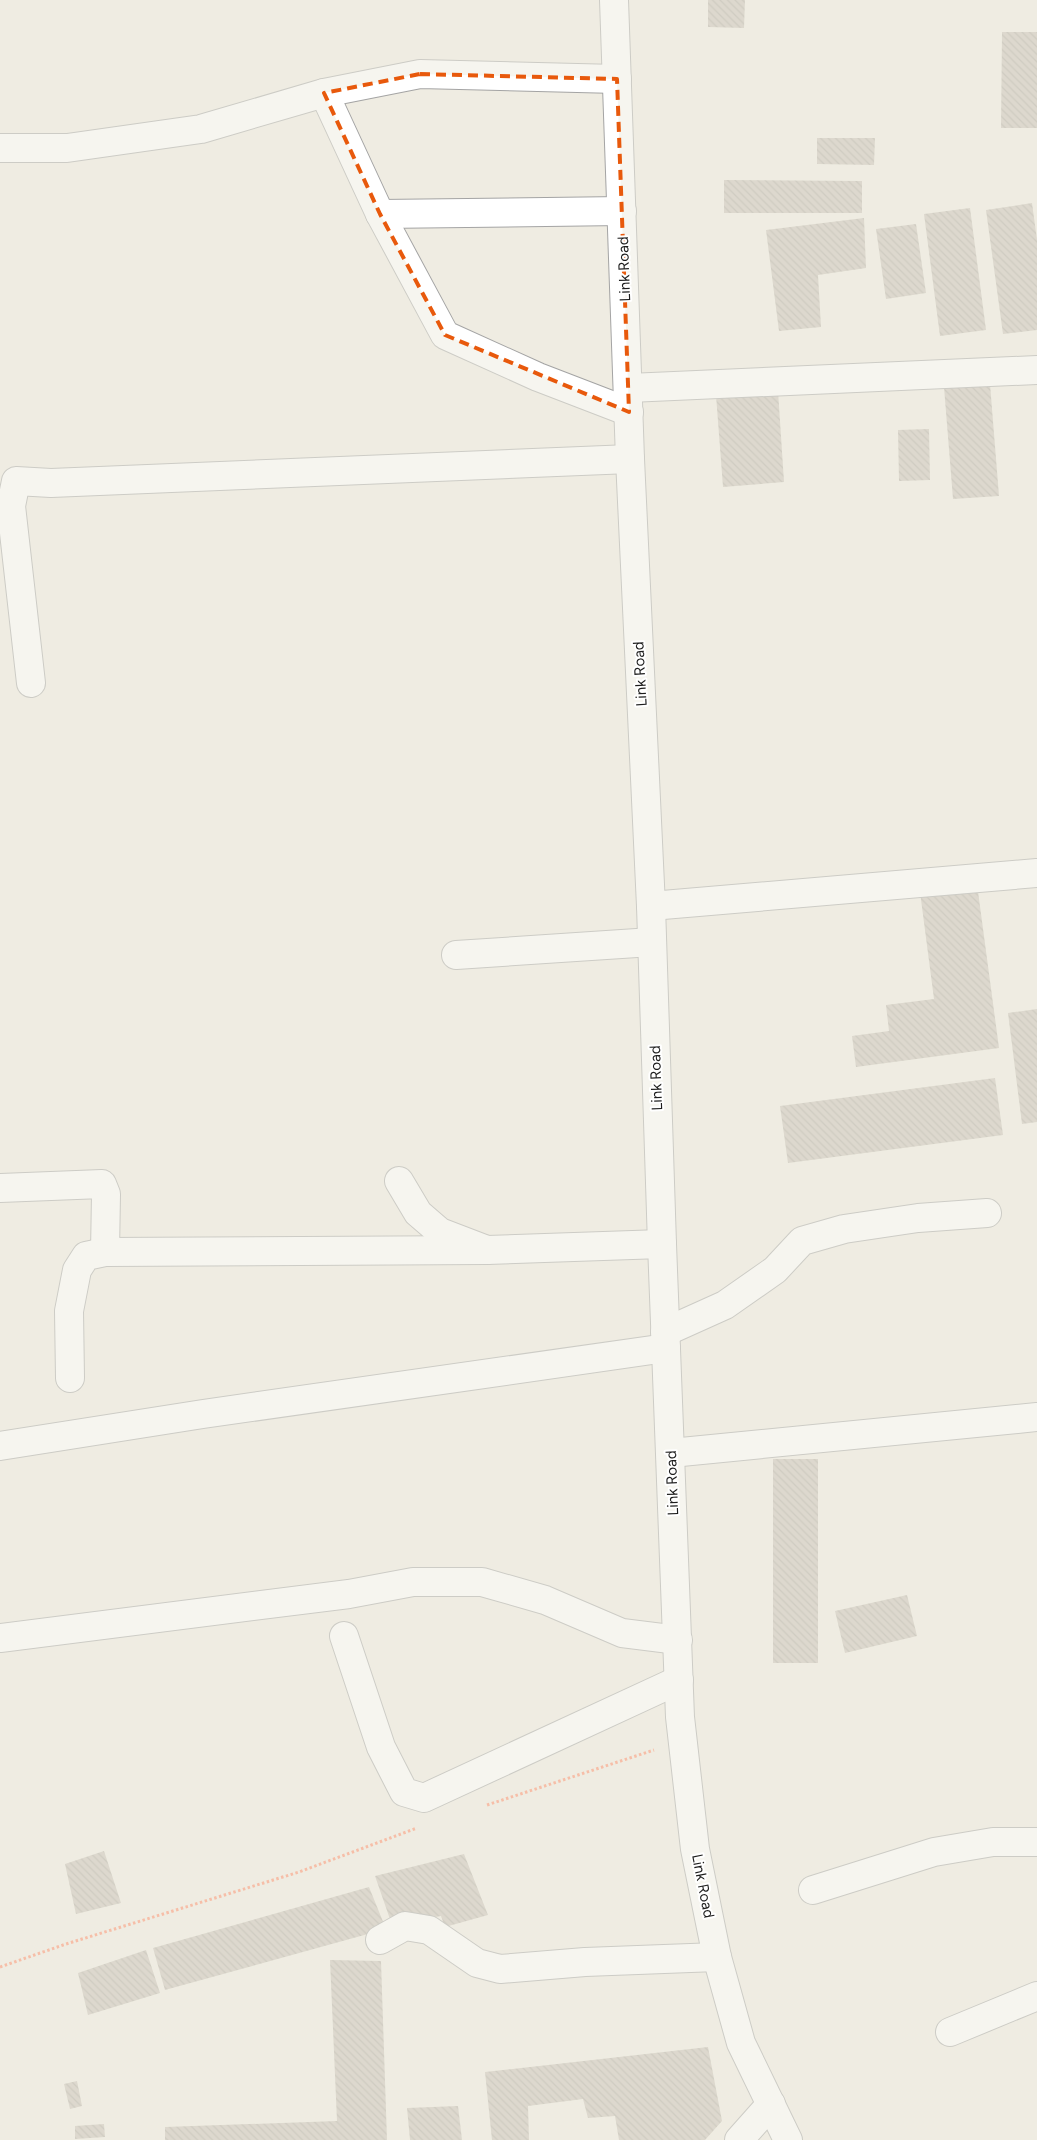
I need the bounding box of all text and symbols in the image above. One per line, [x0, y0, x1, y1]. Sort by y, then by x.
street label: Link Road [614, 236, 634, 302]
street label: Link Road [629, 641, 651, 707]
street label: Link Road [646, 1045, 666, 1111]
street label: Link Road [662, 1450, 682, 1516]
street label: Link Road [688, 1852, 718, 1920]

